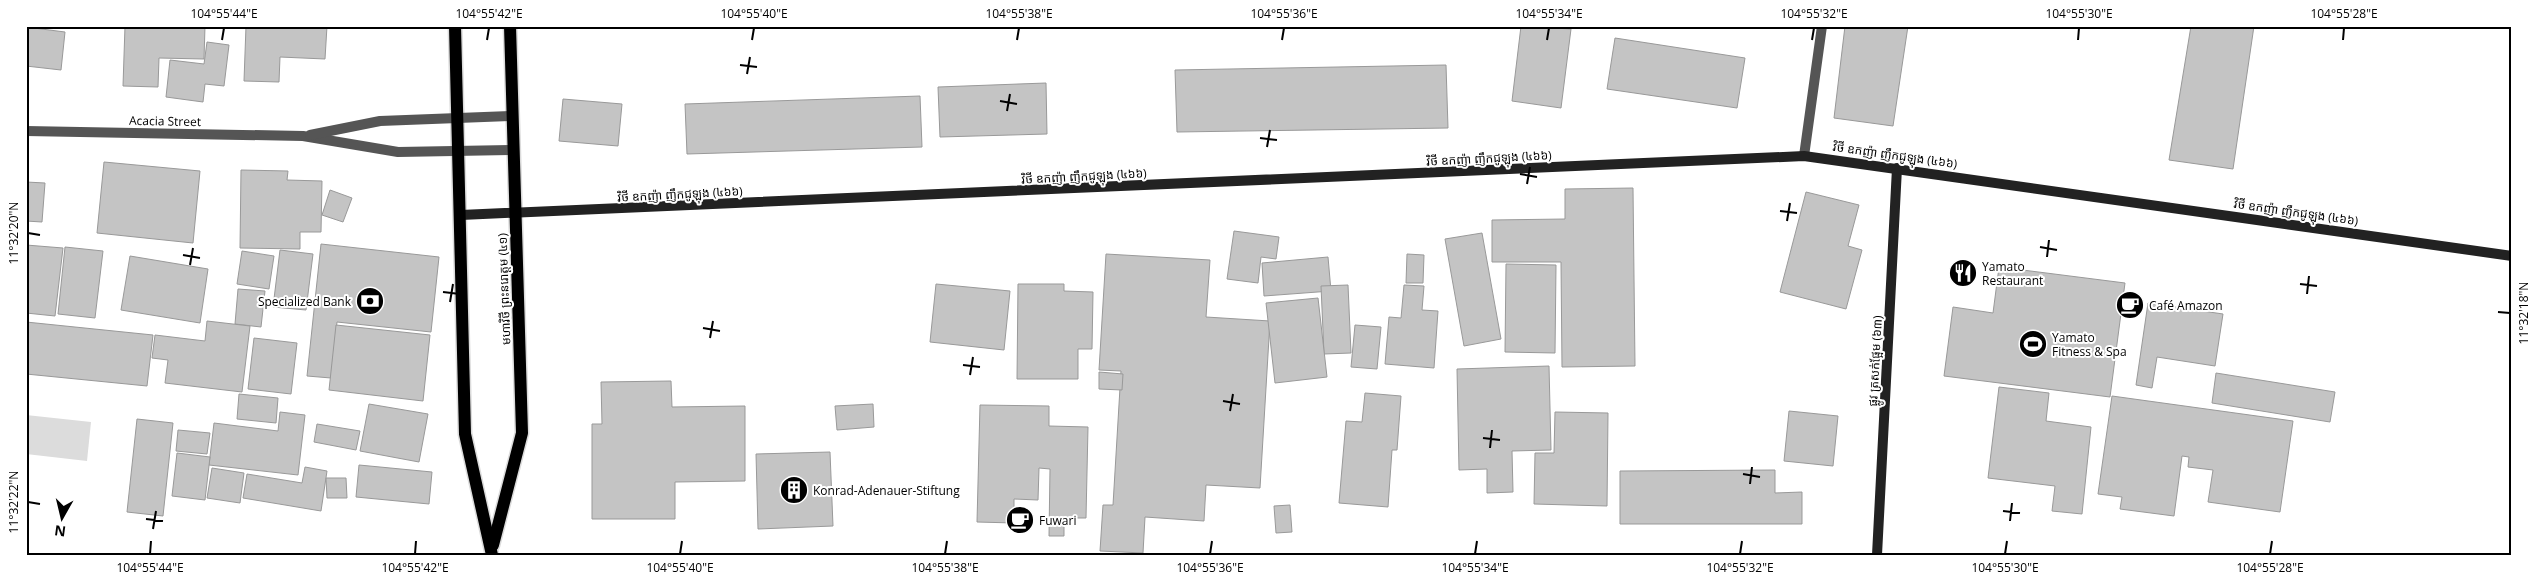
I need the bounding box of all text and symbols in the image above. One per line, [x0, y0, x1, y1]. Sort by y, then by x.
text: 104°55'44"E [190, 5, 258, 22]
text: 104°55'42"E [455, 5, 523, 22]
text: 104°55'40"E [720, 5, 788, 22]
text: 104°55'38"E [985, 5, 1053, 22]
text: 104°55'36"E [1250, 5, 1318, 22]
text: 104°55'34"E [1515, 5, 1583, 22]
text: 104°55'32"E [1780, 5, 1848, 22]
text: 104°55'30"E [2045, 5, 2113, 22]
text: 104°55'28"E [2310, 5, 2378, 22]
street label: Acacia Street [129, 112, 201, 130]
street label: វិថី ឧកញ៉ា ញឹកជូឡុង (៤៦៦) [1831, 138, 1959, 174]
street label: វិថី ឧកញ៉ា ញឹកជូឡុង (៤៦៦) [1426, 146, 1553, 172]
street label: វិថី ឧកញ៉ា ញឹកជូឡុង (៤៦៦) [1021, 164, 1148, 190]
street label: វិថី ឧកញ៉ា ញឹកជូឡុង (៤៦៦) [617, 182, 744, 208]
street label: វិថី ឧកញ៉ា ញឹកជូឡុង (៤៦៦) [2232, 195, 2360, 231]
text: 11°32'20"N [5, 202, 22, 264]
street label: មហាវិថី ព្រះនរោត្តម (៤១) [494, 232, 514, 345]
restaurant icon: Yamato Restaurant [1948, 258, 1978, 288]
place label: Yamato Restaurant [1982, 258, 2043, 289]
text: 11°32'18"N [2515, 282, 2532, 344]
bank icon: Specialized Bank [355, 286, 385, 316]
cafe icon: Café Amazon [2115, 290, 2145, 320]
place label: Specialized Bank [258, 293, 352, 310]
place label: Café Amazon [2149, 297, 2223, 314]
street label: ផ្លូវ ត្រសក់ផ្អែម (៦៣) [1864, 314, 1888, 407]
sports icon: Yamato Fitness & Spa [2018, 329, 2048, 359]
place label: Yamato Fitness & Spa [2052, 329, 2127, 360]
text: 11°32'22"N [5, 471, 22, 533]
building icon: Konrad-Adenauer-Stiftung [779, 475, 809, 505]
place label: Konrad-Adenauer-Stiftung [813, 482, 960, 499]
north arrow [38, 494, 88, 544]
cafe icon: Fuwari [1005, 505, 1035, 535]
place label: Fuwari [1039, 512, 1076, 529]
text: N [53, 521, 67, 542]
text: 104°55'44"E [116, 559, 184, 576]
text: 104°55'42"E [381, 559, 449, 576]
text: 104°55'40"E [646, 559, 714, 576]
text: 104°55'38"E [911, 559, 979, 576]
text: 104°55'36"E [1176, 559, 1244, 576]
text: 104°55'34"E [1441, 559, 1509, 576]
text: 104°55'32"E [1706, 559, 1774, 576]
text: 104°55'30"E [1971, 559, 2039, 576]
text: 104°55'28"E [2236, 559, 2304, 576]

